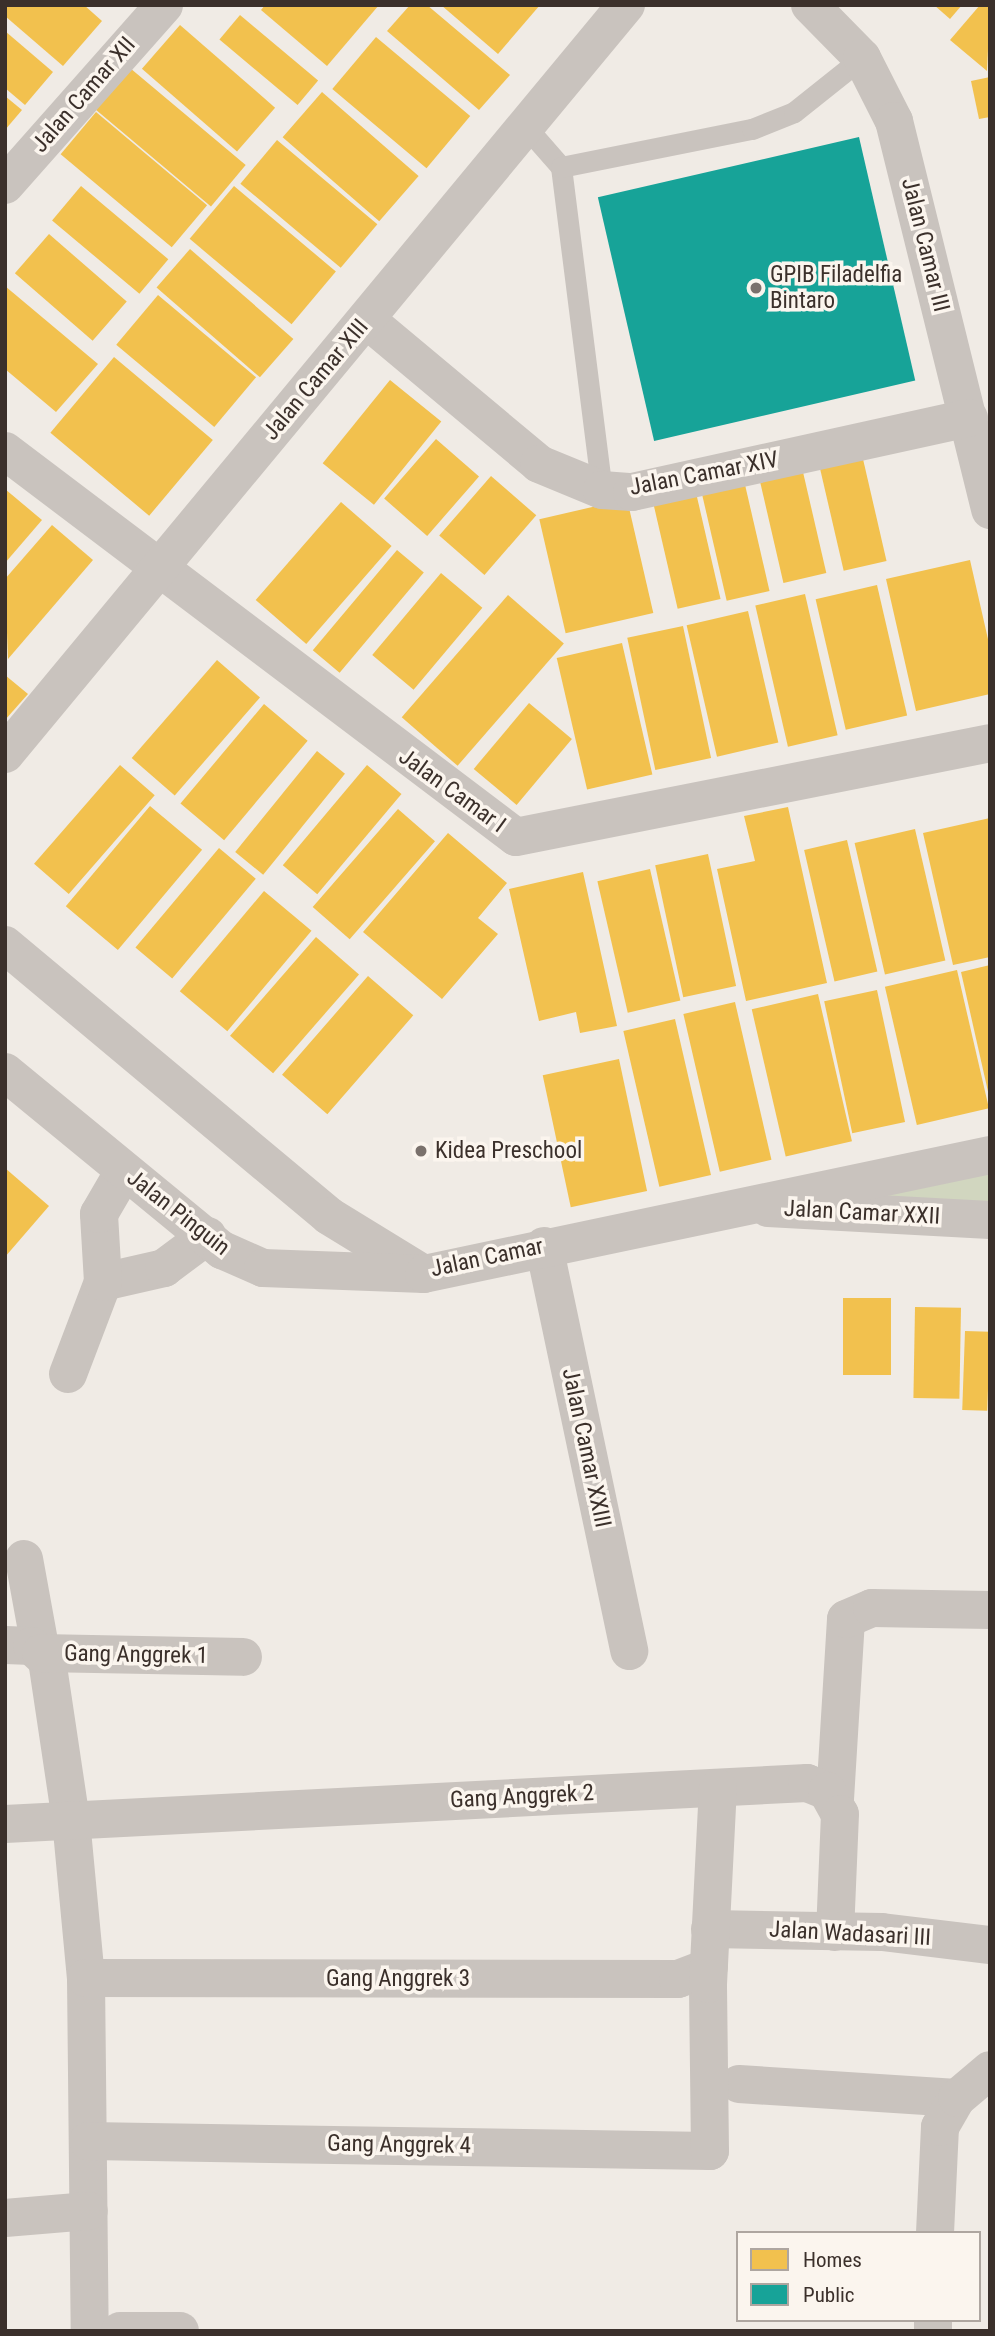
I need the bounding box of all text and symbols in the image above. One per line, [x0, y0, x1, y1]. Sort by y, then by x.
street label: Jalan Camar XII [26, 32, 142, 158]
street label: Jalan Camar III [895, 175, 955, 315]
place label: GPIB Filadelfia Bintaro [770, 261, 902, 315]
marker: GPIB Filadelfia Bintaro [748, 280, 764, 296]
street label: Jalan Camar XIII [257, 314, 375, 446]
street label: Jalan Camar XIV [627, 446, 781, 502]
street label: Jalan Camar I [393, 743, 511, 839]
place label: Kidea Preschool [435, 1137, 582, 1165]
marker: Kidea Preschool [413, 1143, 429, 1159]
street label: Jalan Pinguin [121, 1164, 235, 1262]
street label: Jalan Camar XXII [783, 1195, 941, 1231]
street label: Jalan Camar [428, 1233, 546, 1283]
street label: Jalan Camar XXIII [556, 1366, 616, 1530]
street label: Gang Anggrek 1 [64, 1640, 208, 1670]
street label: Gang Anggrek 2 [449, 1779, 595, 1815]
street label: Jalan Wadasari III [769, 1916, 931, 1952]
street label: Gang Anggrek 3 [326, 1965, 470, 1993]
street label: Gang Anggrek 4 [327, 2130, 471, 2160]
legend [736, 2231, 981, 2322]
text: Homes [803, 2248, 862, 2272]
text: Public [803, 2283, 855, 2307]

